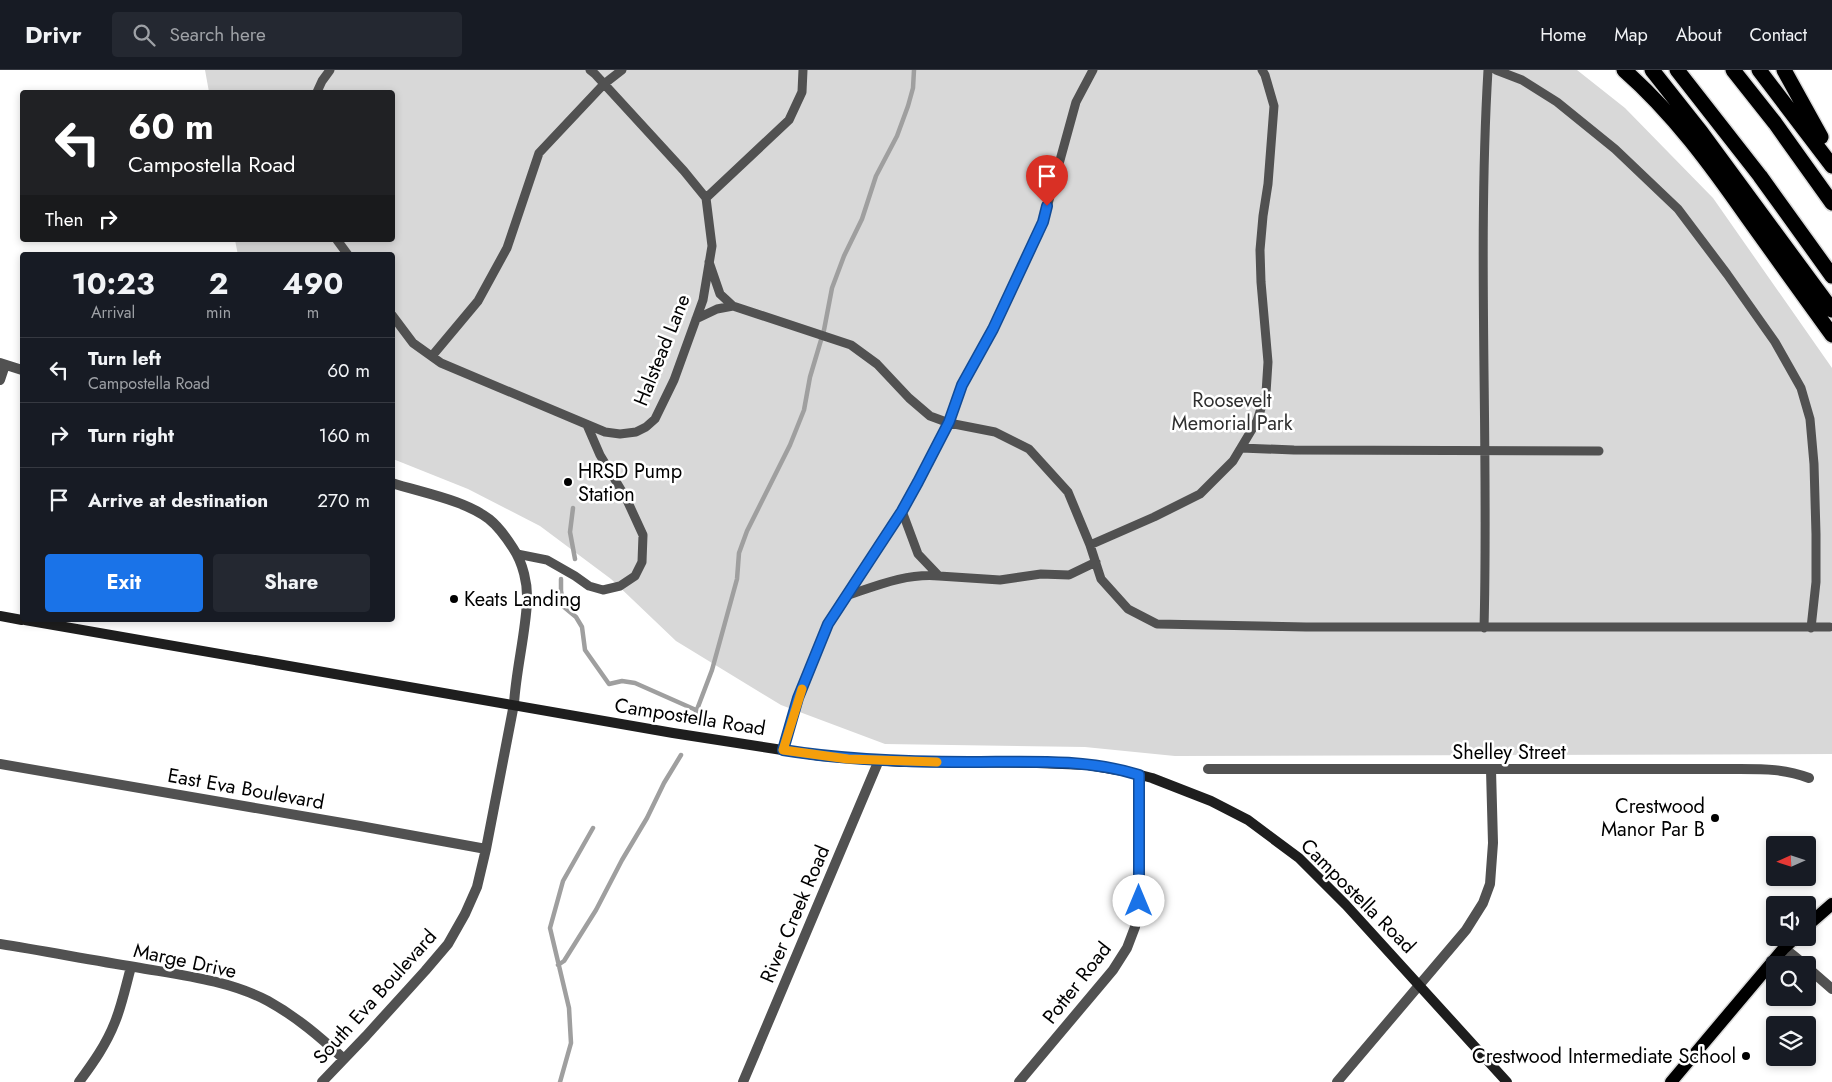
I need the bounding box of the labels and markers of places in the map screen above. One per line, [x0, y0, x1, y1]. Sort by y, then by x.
pin [1026, 155, 1068, 206]
place label: HRSD Pump Station [578, 457, 682, 509]
marker: HRSD Pump Station [562, 476, 574, 488]
place label: Keats Landing [464, 585, 581, 614]
marker: Keats Landing [448, 593, 460, 605]
place label: Crestwood Manor Par B [1601, 792, 1705, 844]
marker: Crestwood Manor Par B [1709, 812, 1721, 824]
place label: Crestwood Intermediate School [1472, 1042, 1736, 1071]
marker: Crestwood Intermediate School [1740, 1050, 1752, 1062]

